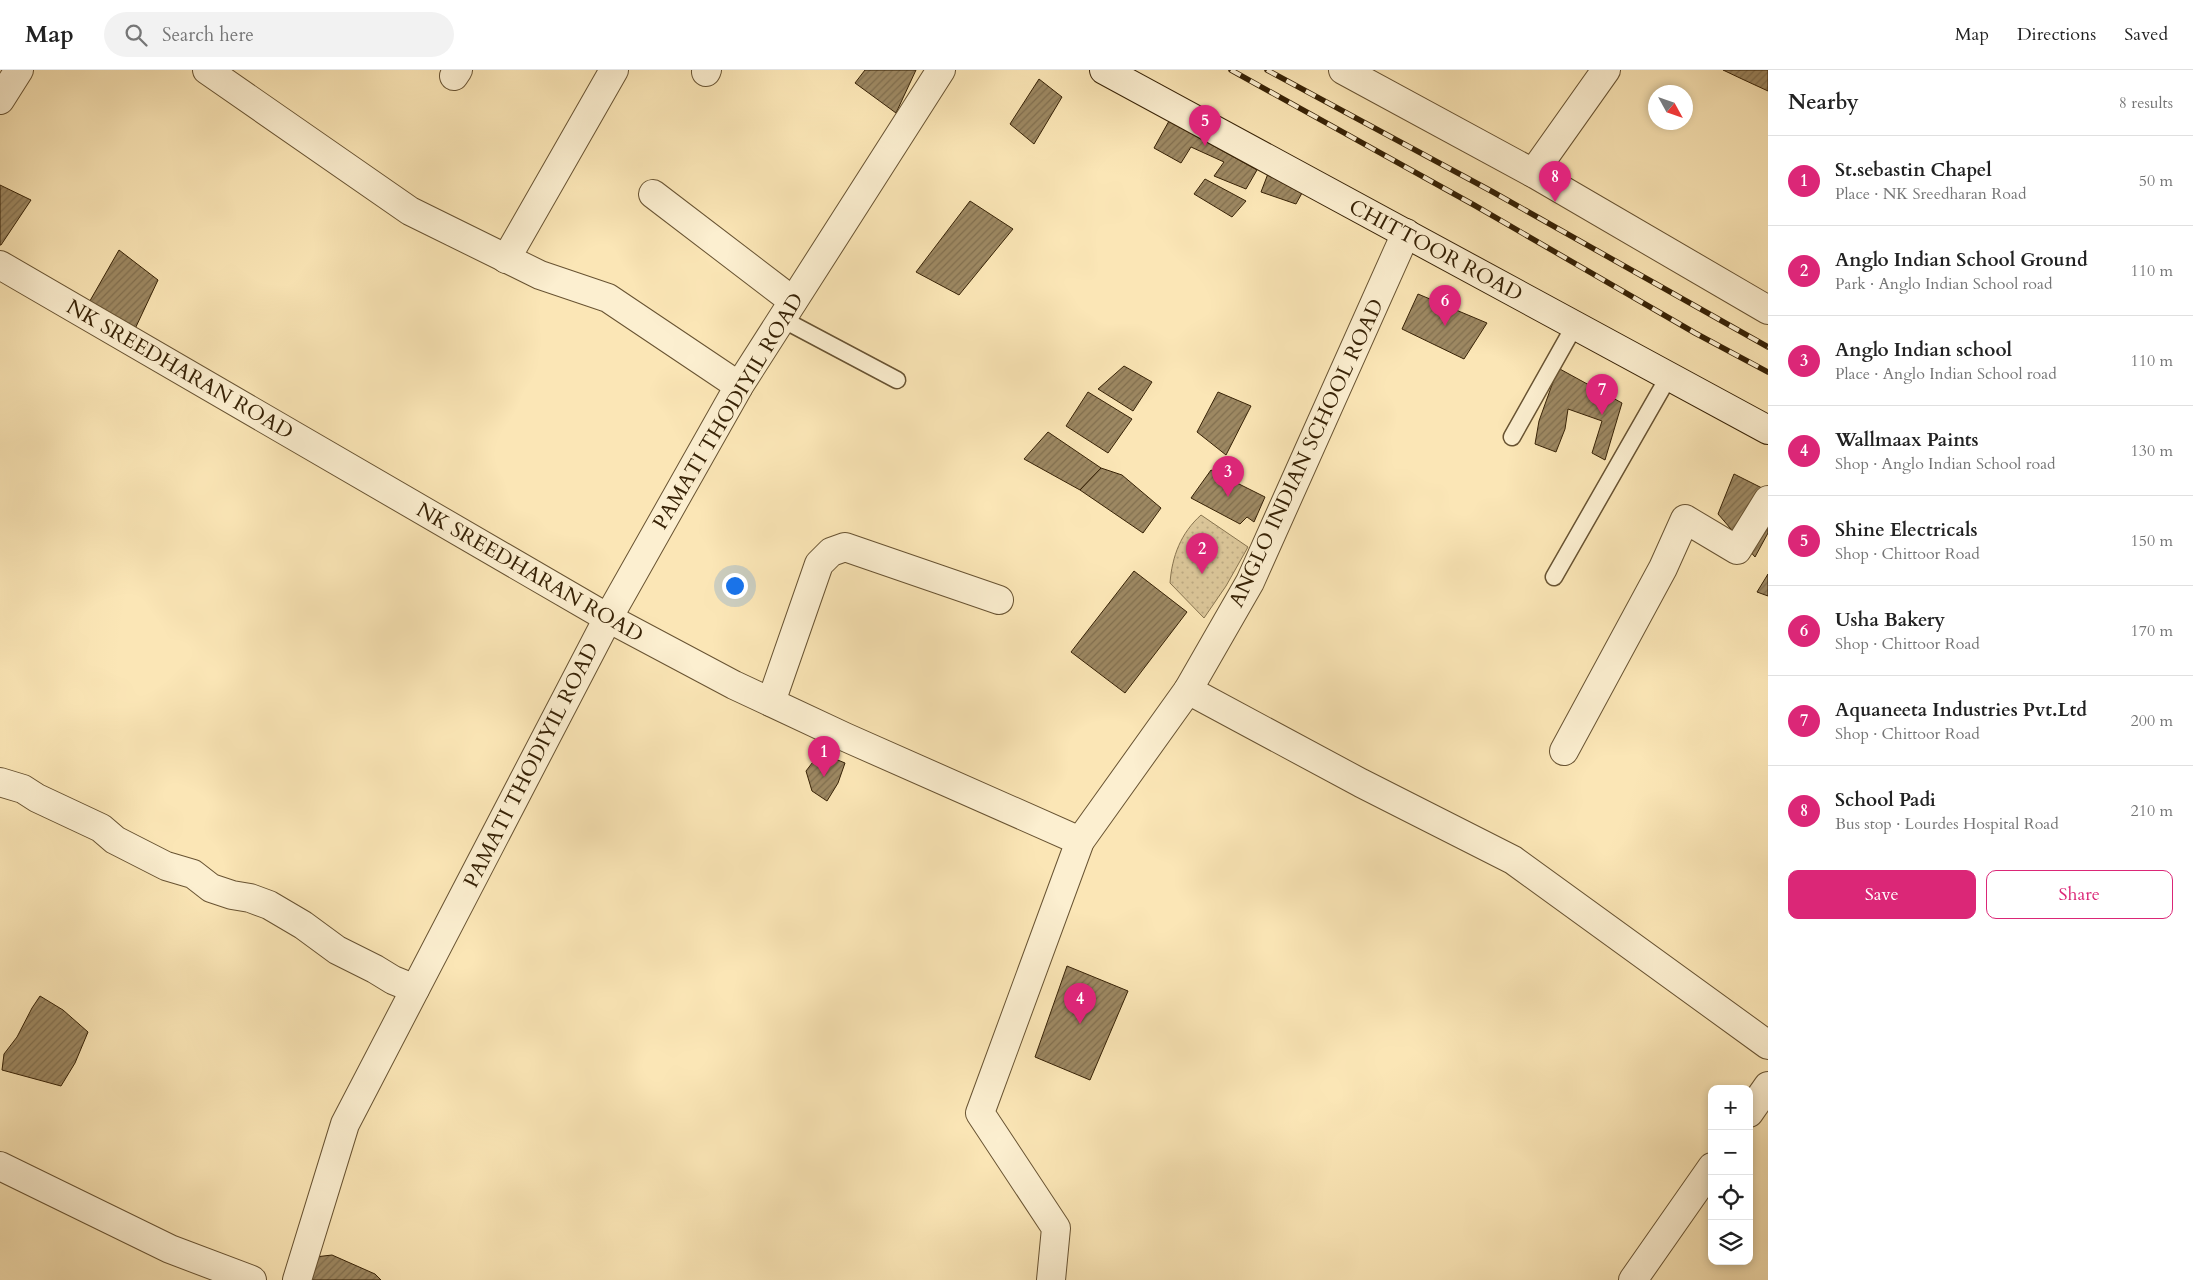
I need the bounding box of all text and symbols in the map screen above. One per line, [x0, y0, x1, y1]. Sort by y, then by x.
search box [104, 12, 454, 57]
text: Map [25, 18, 74, 51]
icon: search [122, 21, 150, 49]
text: Search here [162, 22, 254, 48]
text: Map [1955, 22, 1989, 47]
text: Directions [2017, 22, 2096, 47]
text: Saved [2124, 22, 2168, 47]
north arrow [1648, 85, 1693, 130]
text: Nearby [1788, 88, 1859, 117]
text: 8 results [2119, 92, 2173, 114]
pin: 5 [1189, 105, 1221, 146]
text: St.sebastin Chapel [1835, 157, 1992, 183]
pin: 8 [1539, 161, 1571, 202]
text: 1 [1800, 170, 1808, 192]
text: 50 m [2139, 170, 2173, 192]
text: Place · NK Sreedharan Road [1835, 183, 2026, 205]
street label: CHITTOOR ROAD [1344, 192, 1528, 308]
text: Anglo Indian School Ground [1835, 247, 2088, 273]
text: 2 [1800, 260, 1808, 282]
text: 110 m [2131, 260, 2173, 282]
text: Park · Anglo Indian School road [1835, 273, 2052, 295]
pin: 6 [1429, 285, 1461, 326]
street label: PAMATI THODIYIL ROAD [646, 287, 811, 535]
street label: NK SREEDHARAN ROAD [61, 293, 298, 446]
street label: ANGLO INDIAN SCHOOL ROAD [1222, 294, 1391, 612]
text: Anglo Indian school [1835, 337, 2012, 363]
text: 3 [1800, 350, 1808, 372]
text: 110 m [2131, 350, 2173, 372]
text: Place · Anglo Indian School road [1835, 363, 2057, 385]
pin: 7 [1586, 374, 1618, 415]
text: Wallmaax Paints [1835, 427, 1979, 453]
text: 4 [1800, 440, 1808, 462]
text: 130 m [2131, 440, 2173, 462]
text: Shop · Anglo Indian School road [1835, 453, 2056, 475]
pin: 3 [1212, 456, 1244, 497]
street label: NK SREEDHARAN ROAD [411, 496, 648, 649]
text: Shine Electricals [1835, 517, 1978, 543]
text: 5 [1800, 530, 1808, 552]
text: 150 m [2131, 530, 2173, 552]
pin: 2 [1186, 533, 1218, 574]
text: Shop · Chittoor Road [1835, 543, 1980, 565]
your location [722, 573, 748, 599]
text: Usha Bakery [1835, 607, 1945, 633]
text: 6 [1800, 620, 1808, 642]
text: 170 m [2131, 620, 2173, 642]
text: Shop · Chittoor Road [1835, 633, 1980, 655]
street label: PAMATI THODIYIL ROAD [457, 638, 606, 893]
text: Aquaneeta Industries Pvt.Ltd [1835, 697, 2087, 723]
text: 7 [1800, 710, 1808, 732]
text: 200 m [2131, 710, 2173, 732]
text: Shop · Chittoor Road [1835, 723, 1980, 745]
pin: 1 [808, 736, 840, 777]
text: School Padi [1835, 787, 1936, 813]
text: 8 [1800, 800, 1808, 822]
text: 210 m [2131, 800, 2173, 822]
text: Bus stop · Lourdes Hospital Road [1835, 813, 2059, 835]
button: Save [1788, 870, 1976, 919]
button: Share [1986, 870, 2173, 919]
pin: 4 [1064, 983, 1096, 1024]
map controls [1708, 1085, 1753, 1265]
button: + [1708, 1085, 1753, 1130]
button: − [1708, 1130, 1753, 1175]
button: locate [1708, 1175, 1753, 1220]
button: layers [1708, 1220, 1753, 1265]

